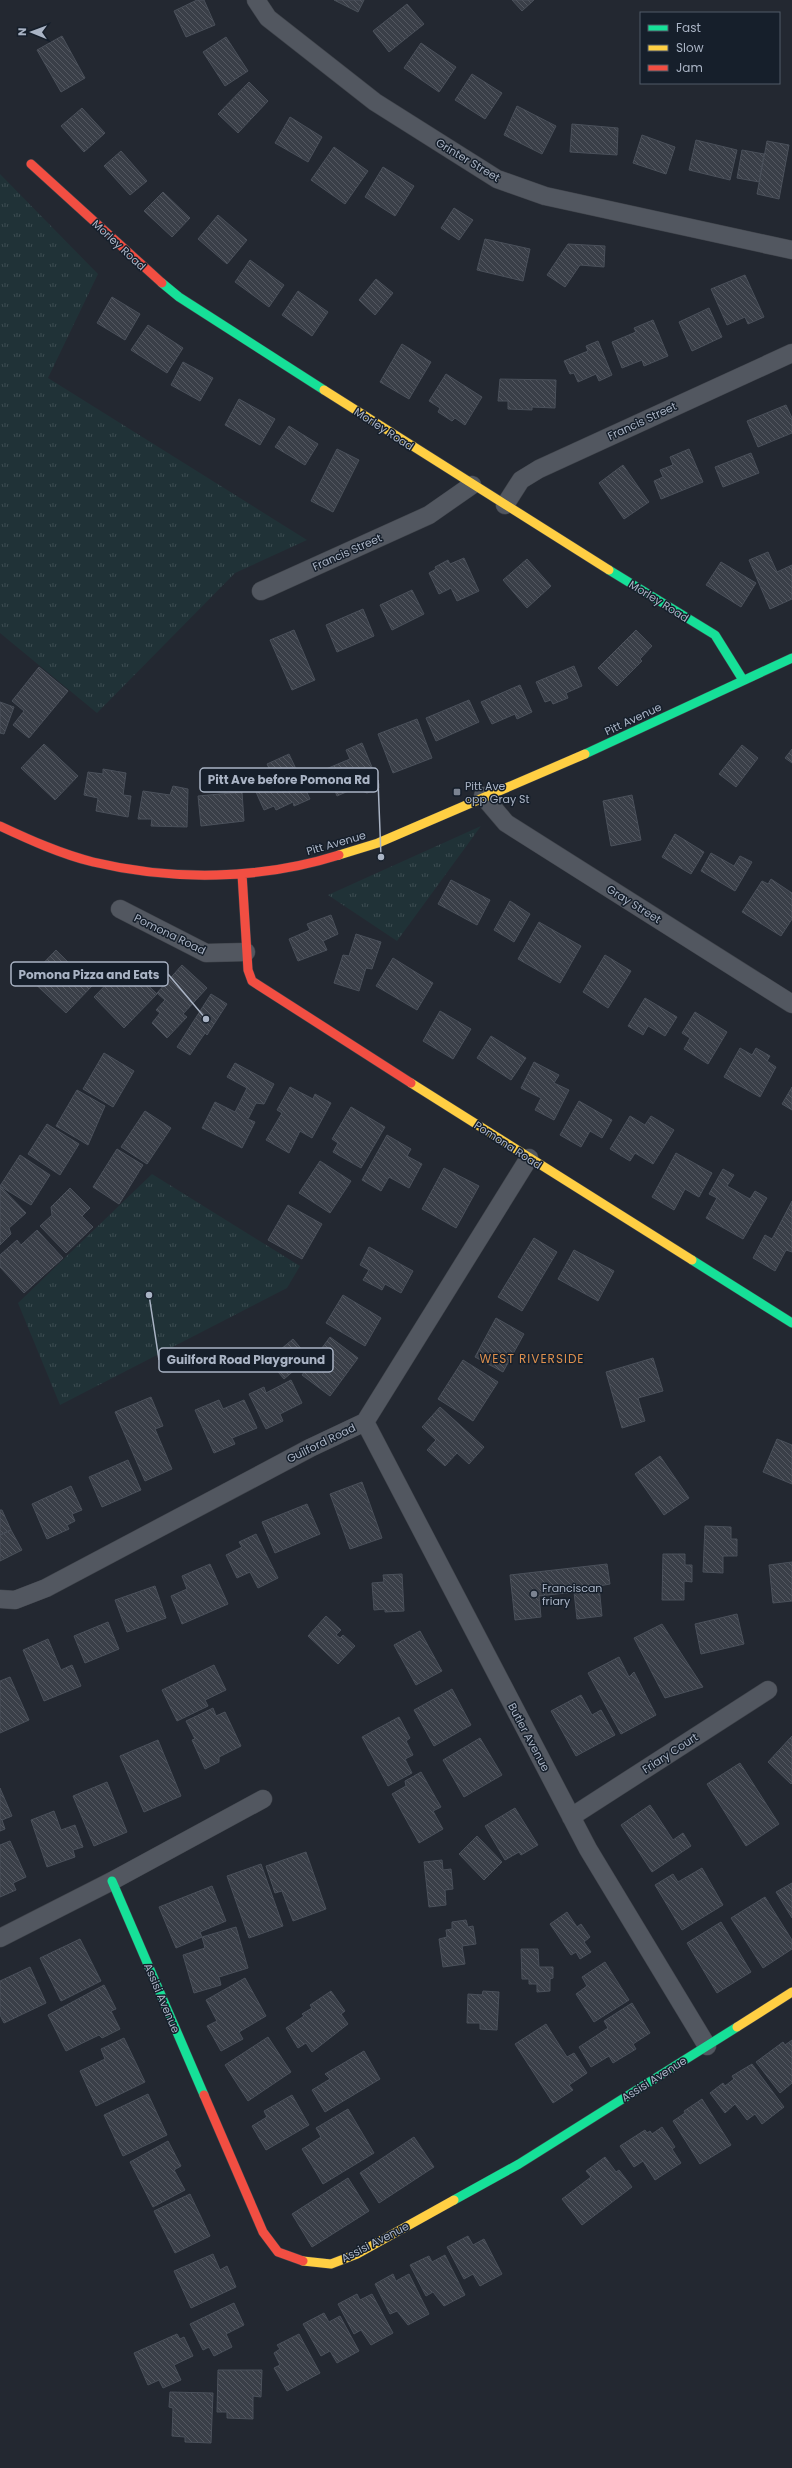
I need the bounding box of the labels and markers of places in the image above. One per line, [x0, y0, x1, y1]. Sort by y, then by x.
callout: Pitt Ave before Pomona Rd [200, 768, 378, 792]
place label: Pitt Ave opp Gray St [465, 778, 530, 807]
marker: Pitt Ave opp Gray St [452, 787, 462, 797]
callout: Pomona Pizza and Eats [11, 962, 168, 986]
callout: Guilford Road Playground [159, 1348, 333, 1372]
place label: Franciscan friary [542, 1580, 602, 1609]
marker: Franciscan friary [529, 1589, 539, 1599]

